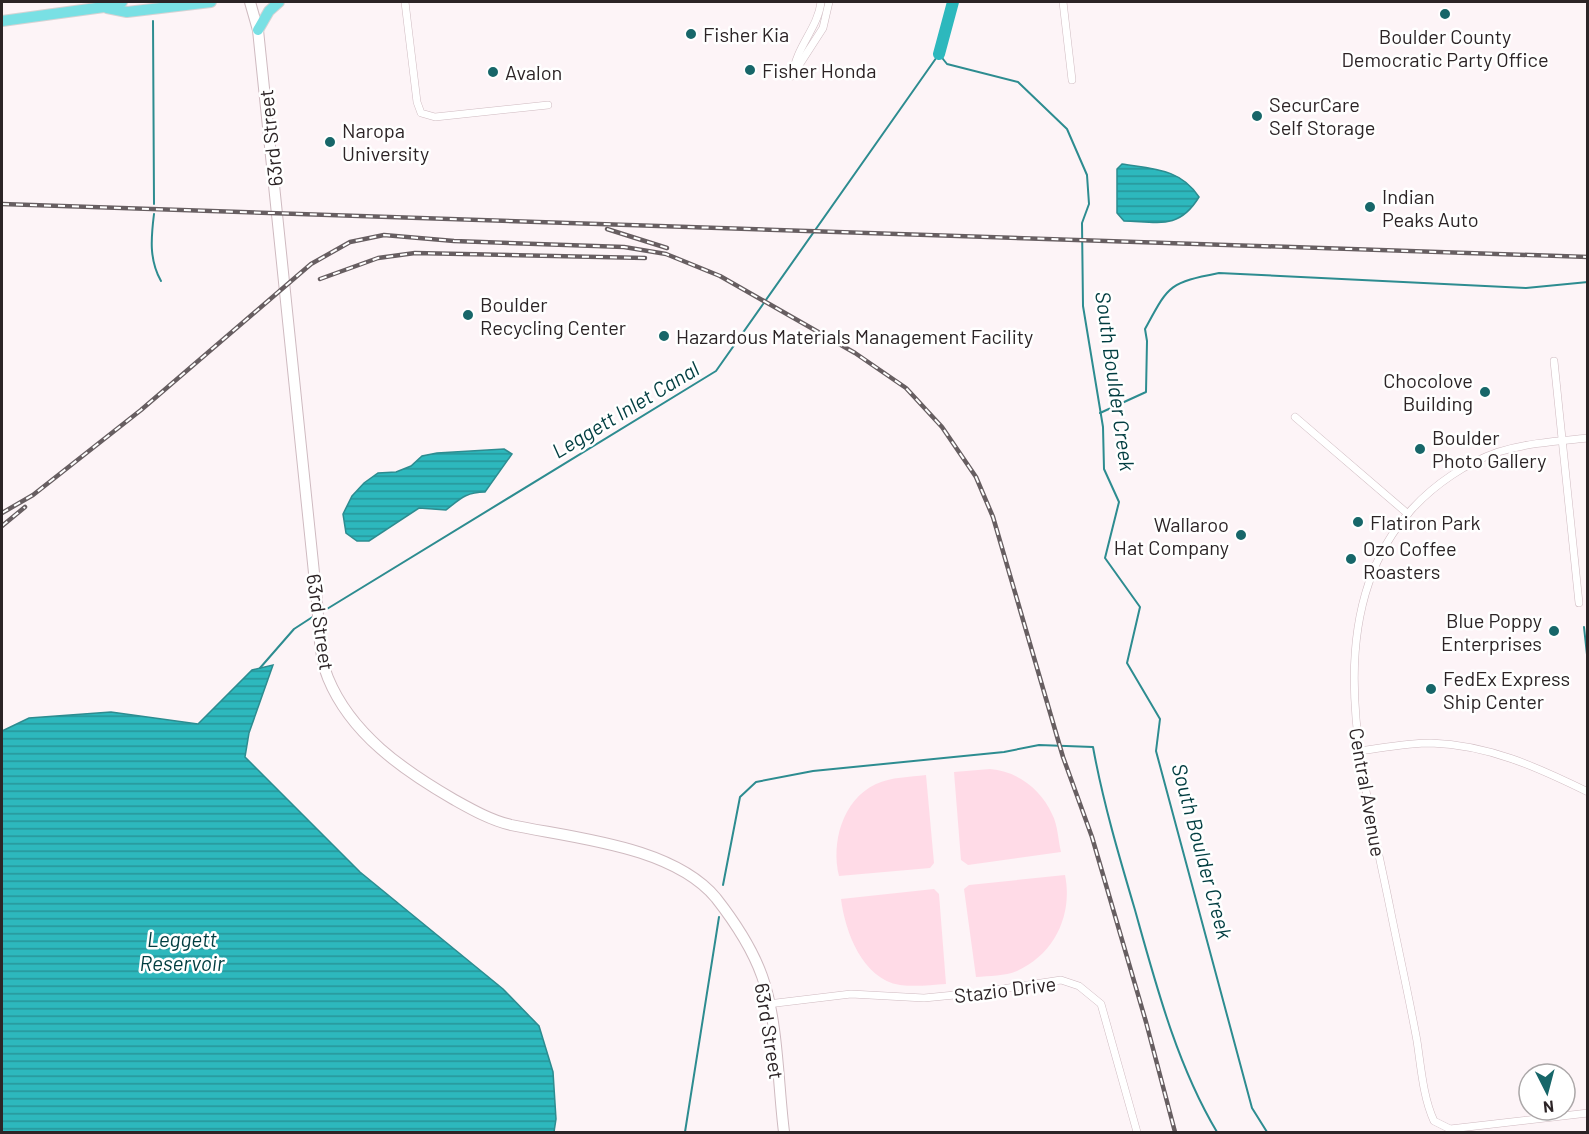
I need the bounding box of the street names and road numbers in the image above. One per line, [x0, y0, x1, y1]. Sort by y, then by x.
street label: 63rd Street [253, 88, 287, 188]
street label: 63rd Street [302, 572, 340, 672]
street label: Central Avenue [1345, 726, 1391, 858]
street label: Stazio Drive [953, 971, 1057, 1007]
street label: 63rd Street [751, 981, 789, 1081]

